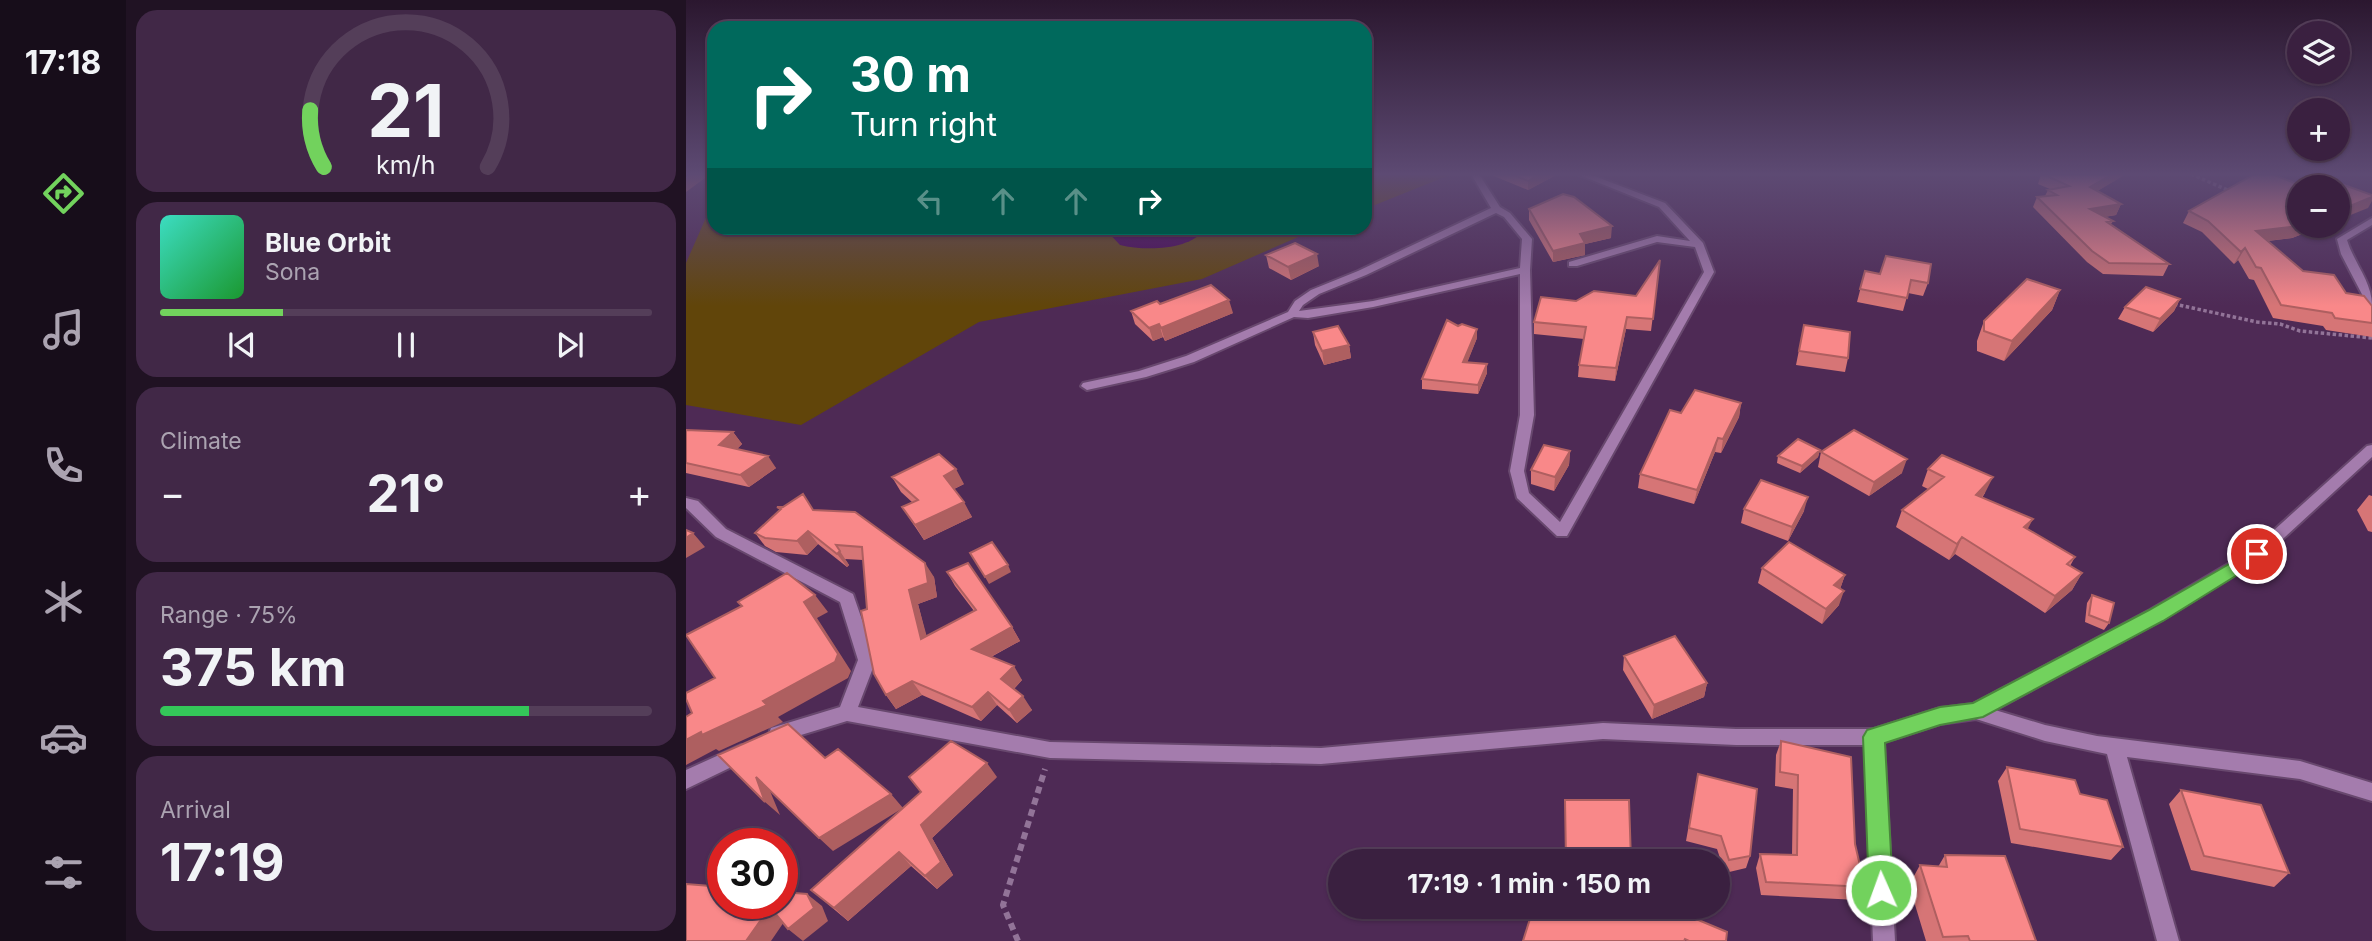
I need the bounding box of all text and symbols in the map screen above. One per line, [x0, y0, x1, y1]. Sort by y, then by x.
map controls [2287, 21, 2350, 238]
button: layers [2287, 21, 2350, 84]
text: 17:18 [25, 43, 101, 82]
text: 30 m [850, 45, 971, 104]
icon: right [735, 49, 826, 140]
text: 21 [367, 66, 445, 155]
button: + [2287, 98, 2350, 161]
text: Turn right [850, 105, 997, 144]
text: km/h [376, 150, 436, 180]
icon: directions [39, 169, 88, 218]
button: − [2287, 175, 2350, 238]
icon: left [911, 182, 949, 220]
icon: ahead [984, 182, 1022, 220]
icon: ahead [1057, 182, 1095, 220]
icon: right [1130, 182, 1168, 220]
text: Blue Orbit [265, 227, 391, 258]
text: Sona [265, 258, 320, 286]
icon: music [39, 305, 88, 354]
icon: previous [223, 326, 261, 364]
icon: pause [387, 326, 425, 364]
icon: next [551, 326, 589, 364]
text: Climate [160, 427, 242, 455]
icon: phone [39, 441, 88, 490]
text: 21° [366, 462, 446, 525]
text: − [160, 470, 185, 516]
text: + [627, 470, 652, 516]
pin [2227, 524, 2287, 584]
icon: arrive [2238, 535, 2276, 573]
icon: climate [39, 577, 88, 626]
text: Range · 75% [160, 601, 298, 629]
text: 375 km [160, 636, 346, 699]
icon: car [39, 713, 88, 762]
text: Arrival [160, 796, 231, 824]
speed limit sign: 30 [707, 828, 798, 919]
text: 17:19 [160, 831, 284, 894]
icon: filters [39, 848, 88, 897]
position arrow [1844, 853, 1918, 927]
text: 17:19 · 1 min · 150 m [1407, 868, 1651, 899]

